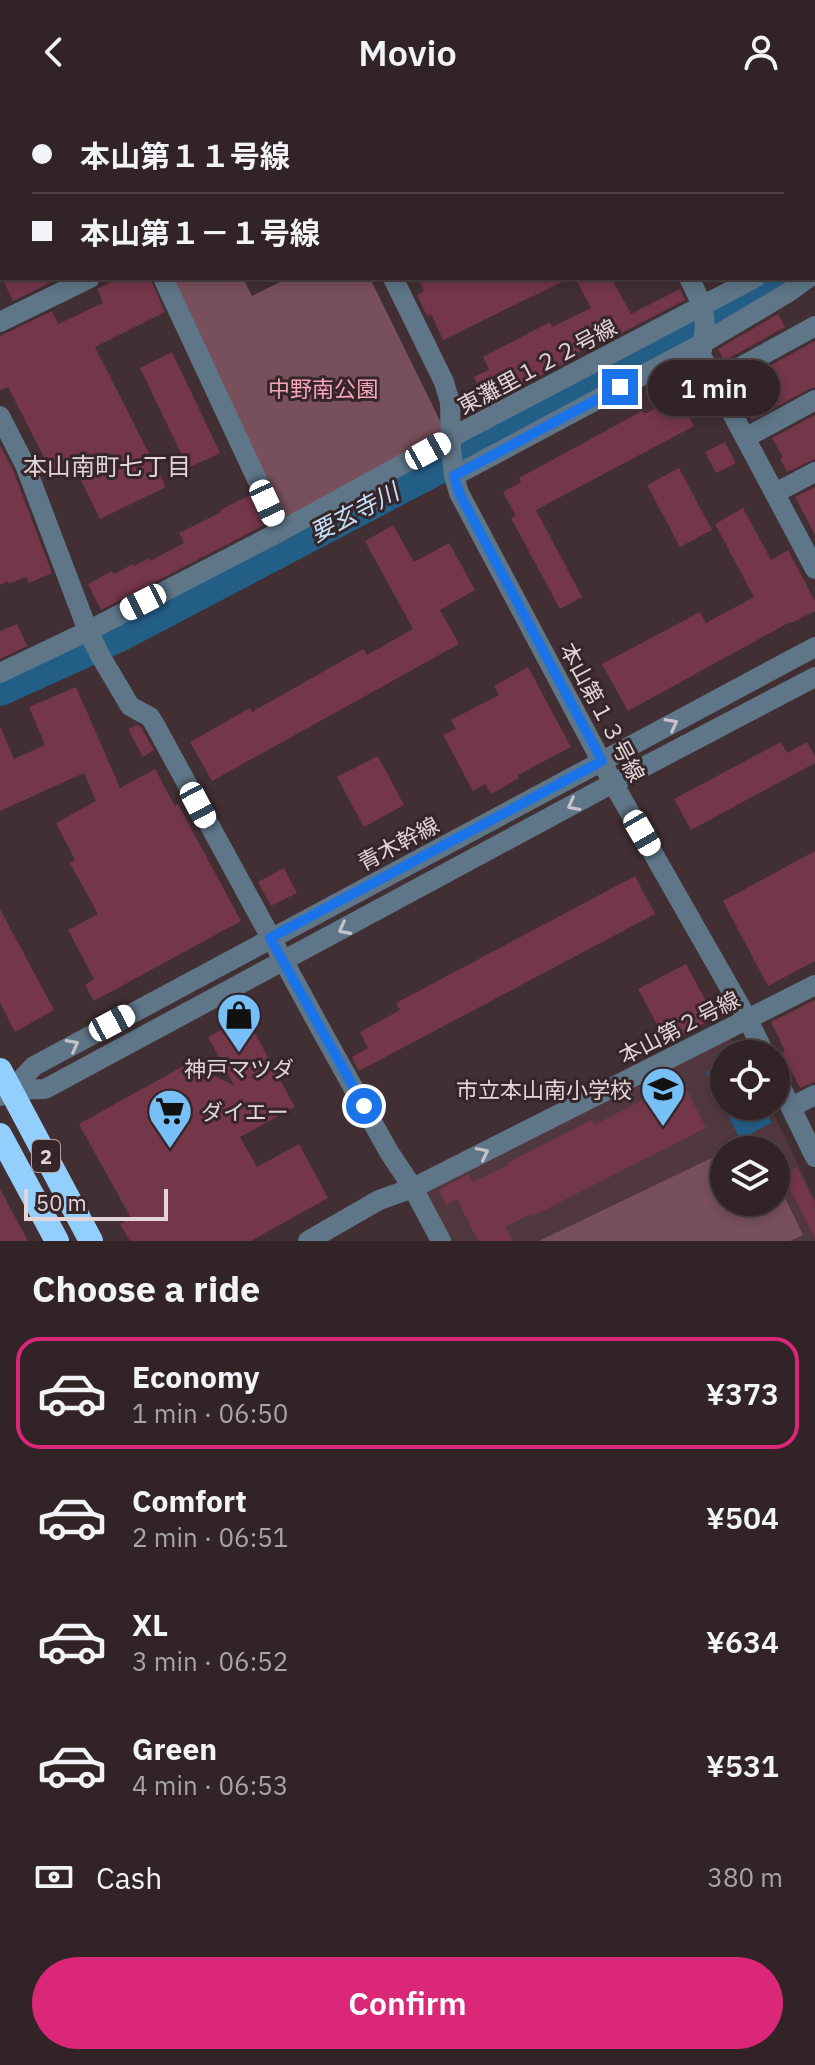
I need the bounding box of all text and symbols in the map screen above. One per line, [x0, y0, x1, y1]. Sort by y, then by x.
text: Movio [358, 29, 457, 76]
icon: back [32, 30, 76, 74]
icon: person [739, 30, 783, 74]
text: 本山第１１号線 [80, 136, 290, 175]
text: 本山第１－１号線 [80, 213, 320, 252]
street label: 東灘里１２２号線 [452, 312, 622, 420]
callout: 1 min [648, 359, 780, 415]
route end [602, 369, 638, 405]
text: 1 min [680, 371, 748, 405]
park label: 中野南公園 [268, 374, 378, 403]
car [401, 429, 455, 473]
district label: 本山南町七丁目 [23, 450, 191, 482]
water label: 要玄寺川 [304, 474, 407, 549]
car [246, 476, 288, 530]
car [116, 580, 170, 624]
street label: 本山第１３号線 [554, 637, 652, 787]
one-way arrow [664, 718, 679, 733]
car [176, 778, 220, 832]
one-way arrow [567, 795, 581, 811]
car [620, 806, 664, 860]
street label: 青木幹線 [352, 810, 444, 876]
one-way arrow [339, 919, 353, 935]
street label: 本山第２号線 [614, 984, 744, 1070]
shop icon: 神戸マツダ [215, 991, 263, 1054]
car [85, 1001, 139, 1045]
one-way arrow [65, 1039, 79, 1054]
map controls [710, 1040, 790, 1216]
button: locate [710, 1040, 790, 1120]
place label: 神戸マツダ [184, 1054, 294, 1083]
school or university icon: 市立本山南小学校 [639, 1065, 687, 1128]
place label: 市立本山南小学校 [456, 1075, 632, 1104]
supermarket icon: ダイエー [146, 1087, 194, 1150]
route start [346, 1088, 382, 1124]
place label: ダイエー [201, 1097, 289, 1126]
button: layers [710, 1136, 790, 1216]
road number: 2 [32, 1140, 60, 1172]
one-way arrow [474, 1147, 489, 1163]
scale bar [24, 1185, 168, 1221]
text: 50 m [36, 1188, 87, 1217]
text: Choose a ride [32, 1265, 260, 1312]
icon: car [36, 1357, 108, 1429]
text: Economy [132, 1357, 260, 1396]
text: ¥373 [706, 1374, 779, 1413]
text: 1 min · 06:50 [132, 1396, 288, 1430]
icon: car [36, 1481, 108, 1553]
text: Comfort [132, 1481, 247, 1520]
text: ¥504 [706, 1498, 779, 1537]
text: 2 min · 06:51 [132, 1520, 288, 1554]
icon: car [36, 1605, 108, 1677]
text: XL [132, 1605, 168, 1644]
text: ¥634 [706, 1622, 779, 1661]
text: 3 min · 06:52 [132, 1644, 288, 1678]
icon: car [36, 1729, 108, 1801]
text: Green [132, 1729, 217, 1768]
text: ¥531 [706, 1746, 779, 1785]
text: 4 min · 06:53 [132, 1768, 288, 1802]
icon: cash [32, 1855, 76, 1899]
text: Cash [96, 1858, 162, 1897]
text: 380 m [707, 1860, 783, 1894]
button: Confirm [32, 1957, 783, 2049]

